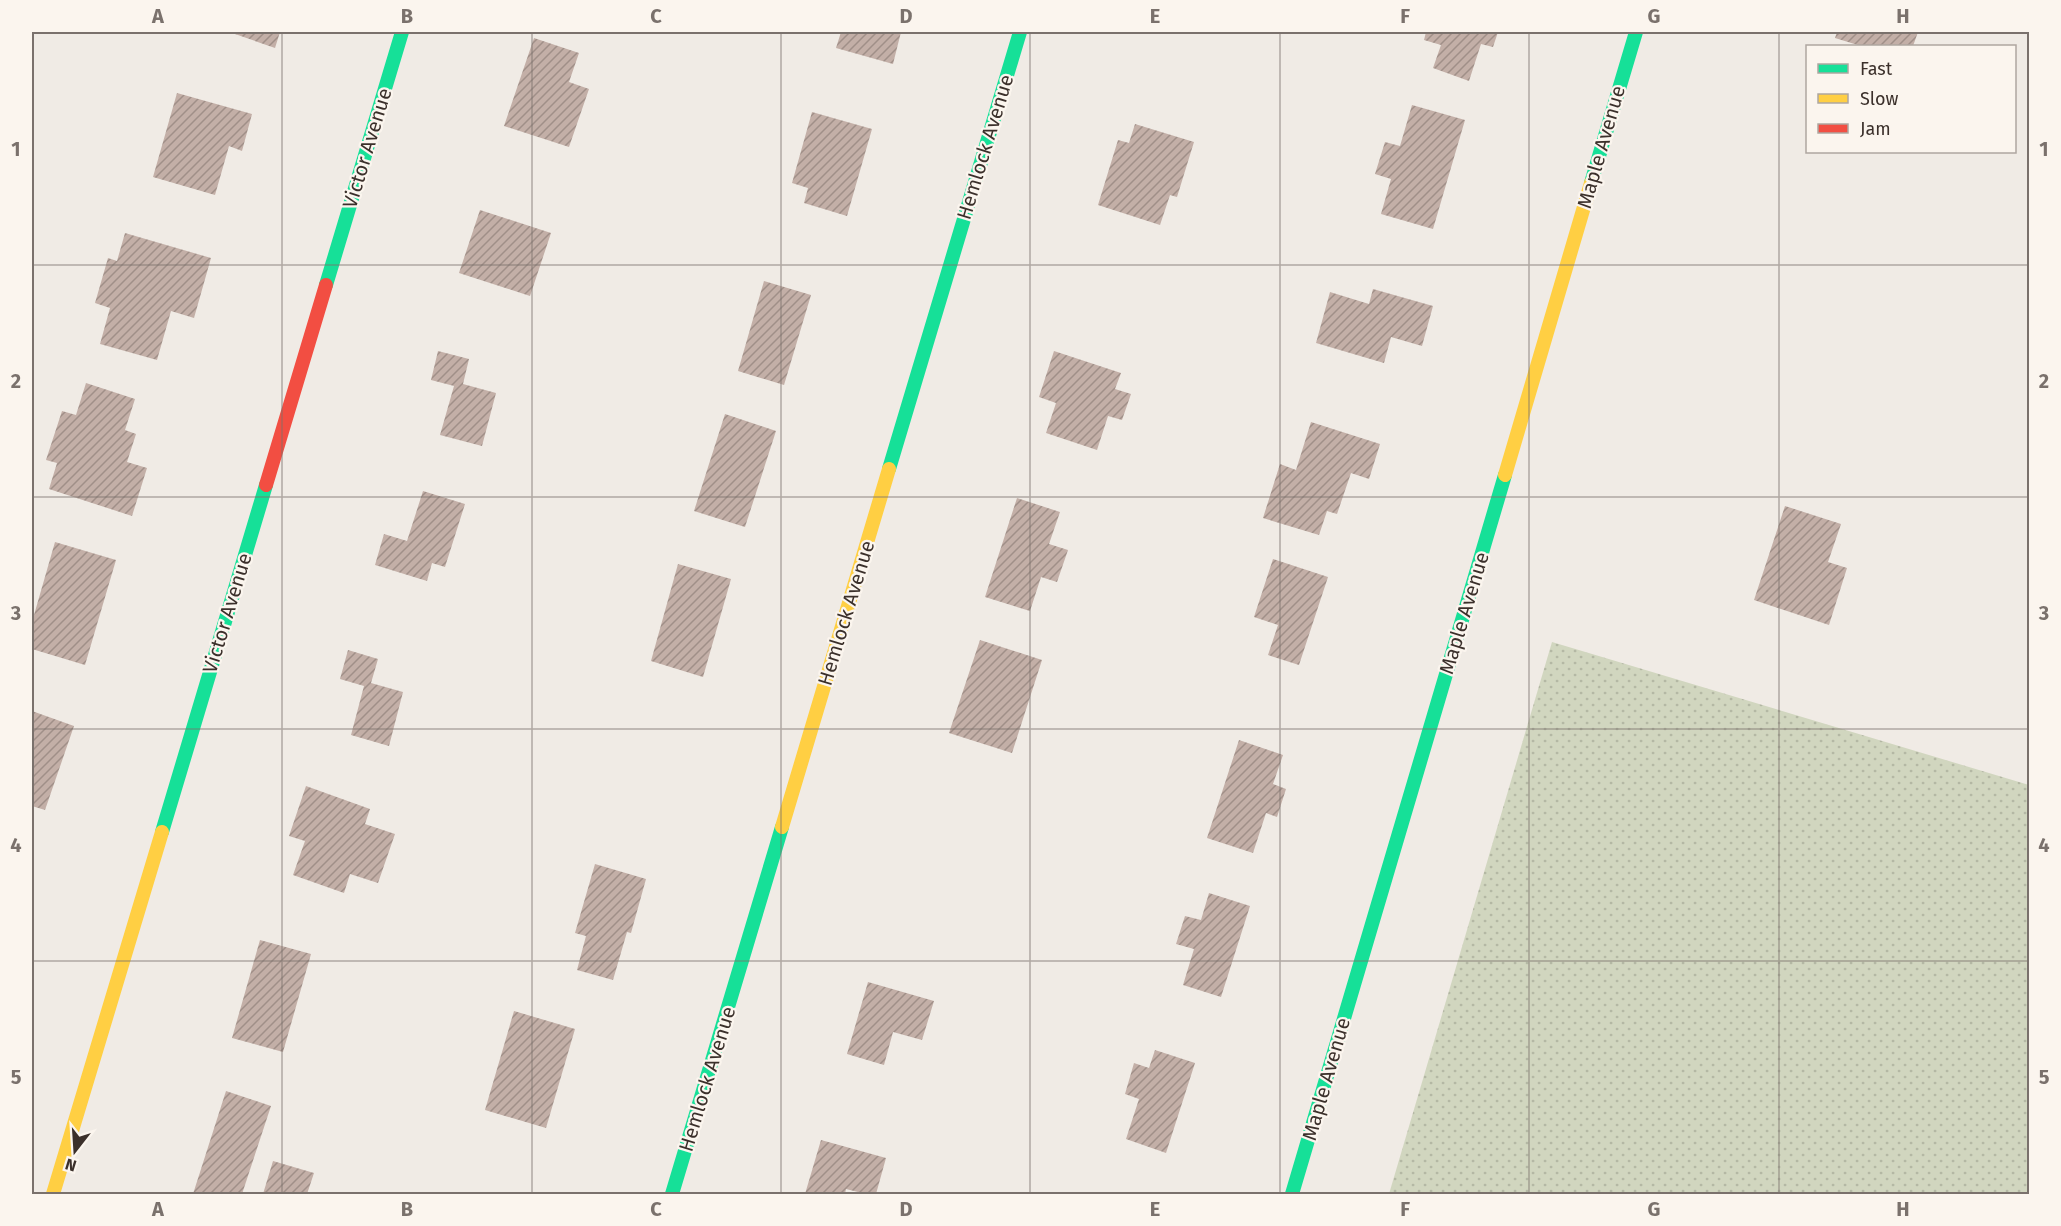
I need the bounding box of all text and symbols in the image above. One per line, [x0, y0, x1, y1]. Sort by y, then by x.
text: A [151, 4, 165, 28]
text: B [401, 4, 413, 28]
text: C [650, 4, 662, 28]
text: D [899, 4, 913, 28]
text: E [1150, 4, 1160, 28]
text: F [1400, 4, 1410, 28]
text: G [1648, 4, 1660, 28]
text: H [1896, 4, 1910, 28]
legend [1806, 45, 2016, 153]
text: Fast [1860, 58, 1893, 80]
street label: Hemlock Avenue [952, 71, 1018, 223]
street label: Maple Avenue [1572, 83, 1630, 211]
street label: Victor Avenue [337, 85, 397, 211]
text: Slow [1860, 88, 1899, 110]
text: Jam [1860, 118, 1891, 140]
text: 1 [11, 137, 21, 161]
text: 1 [2039, 137, 2049, 161]
text: 2 [11, 369, 21, 393]
text: 2 [2039, 369, 2049, 393]
street label: Hemlock Avenue [813, 537, 879, 689]
street label: Maple Avenue [1434, 549, 1494, 677]
street label: Victor Avenue [197, 550, 257, 676]
text: 3 [10, 601, 21, 625]
text: 3 [2038, 601, 2049, 625]
text: 4 [10, 833, 22, 857]
text: 4 [2038, 833, 2050, 857]
street label: Hemlock Avenue [674, 1003, 740, 1155]
street label: Maple Avenue [1297, 1015, 1355, 1143]
text: 5 [11, 1065, 22, 1089]
text: 5 [2039, 1065, 2050, 1089]
north arrow [45, 1121, 105, 1181]
text: N [63, 1154, 79, 1176]
text: A [151, 1197, 165, 1221]
text: B [401, 1197, 413, 1221]
text: C [650, 1197, 662, 1221]
text: D [899, 1197, 913, 1221]
text: E [1150, 1197, 1160, 1221]
text: F [1400, 1197, 1410, 1221]
text: G [1648, 1197, 1660, 1221]
text: H [1896, 1197, 1910, 1221]

